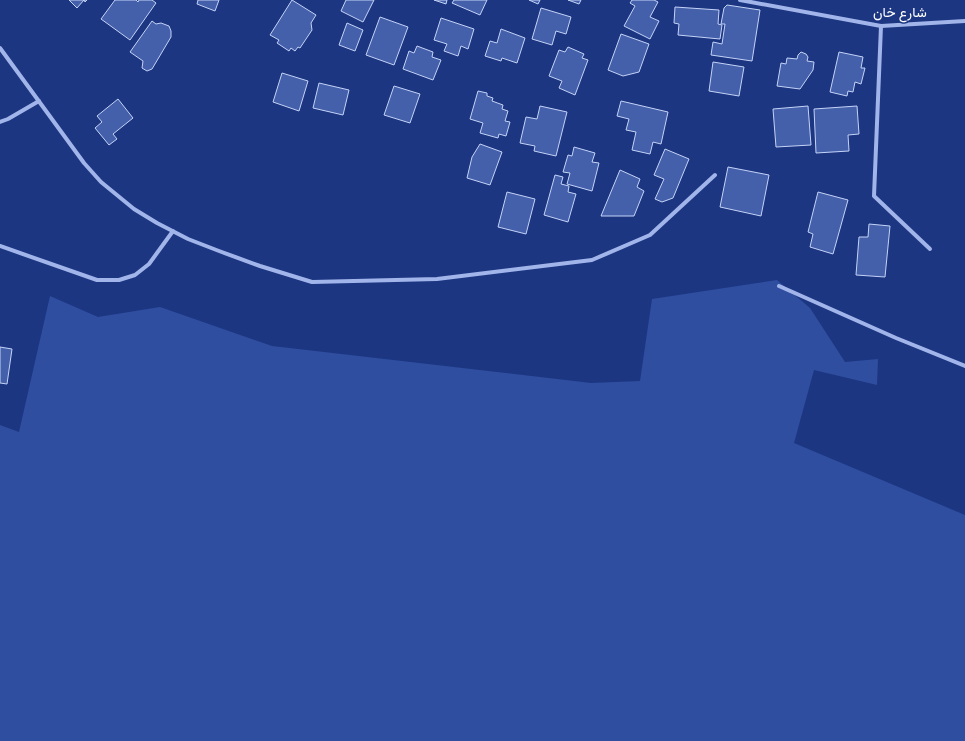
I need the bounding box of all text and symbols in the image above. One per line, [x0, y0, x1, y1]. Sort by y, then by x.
street label: شارع خان [873, 1, 927, 23]

